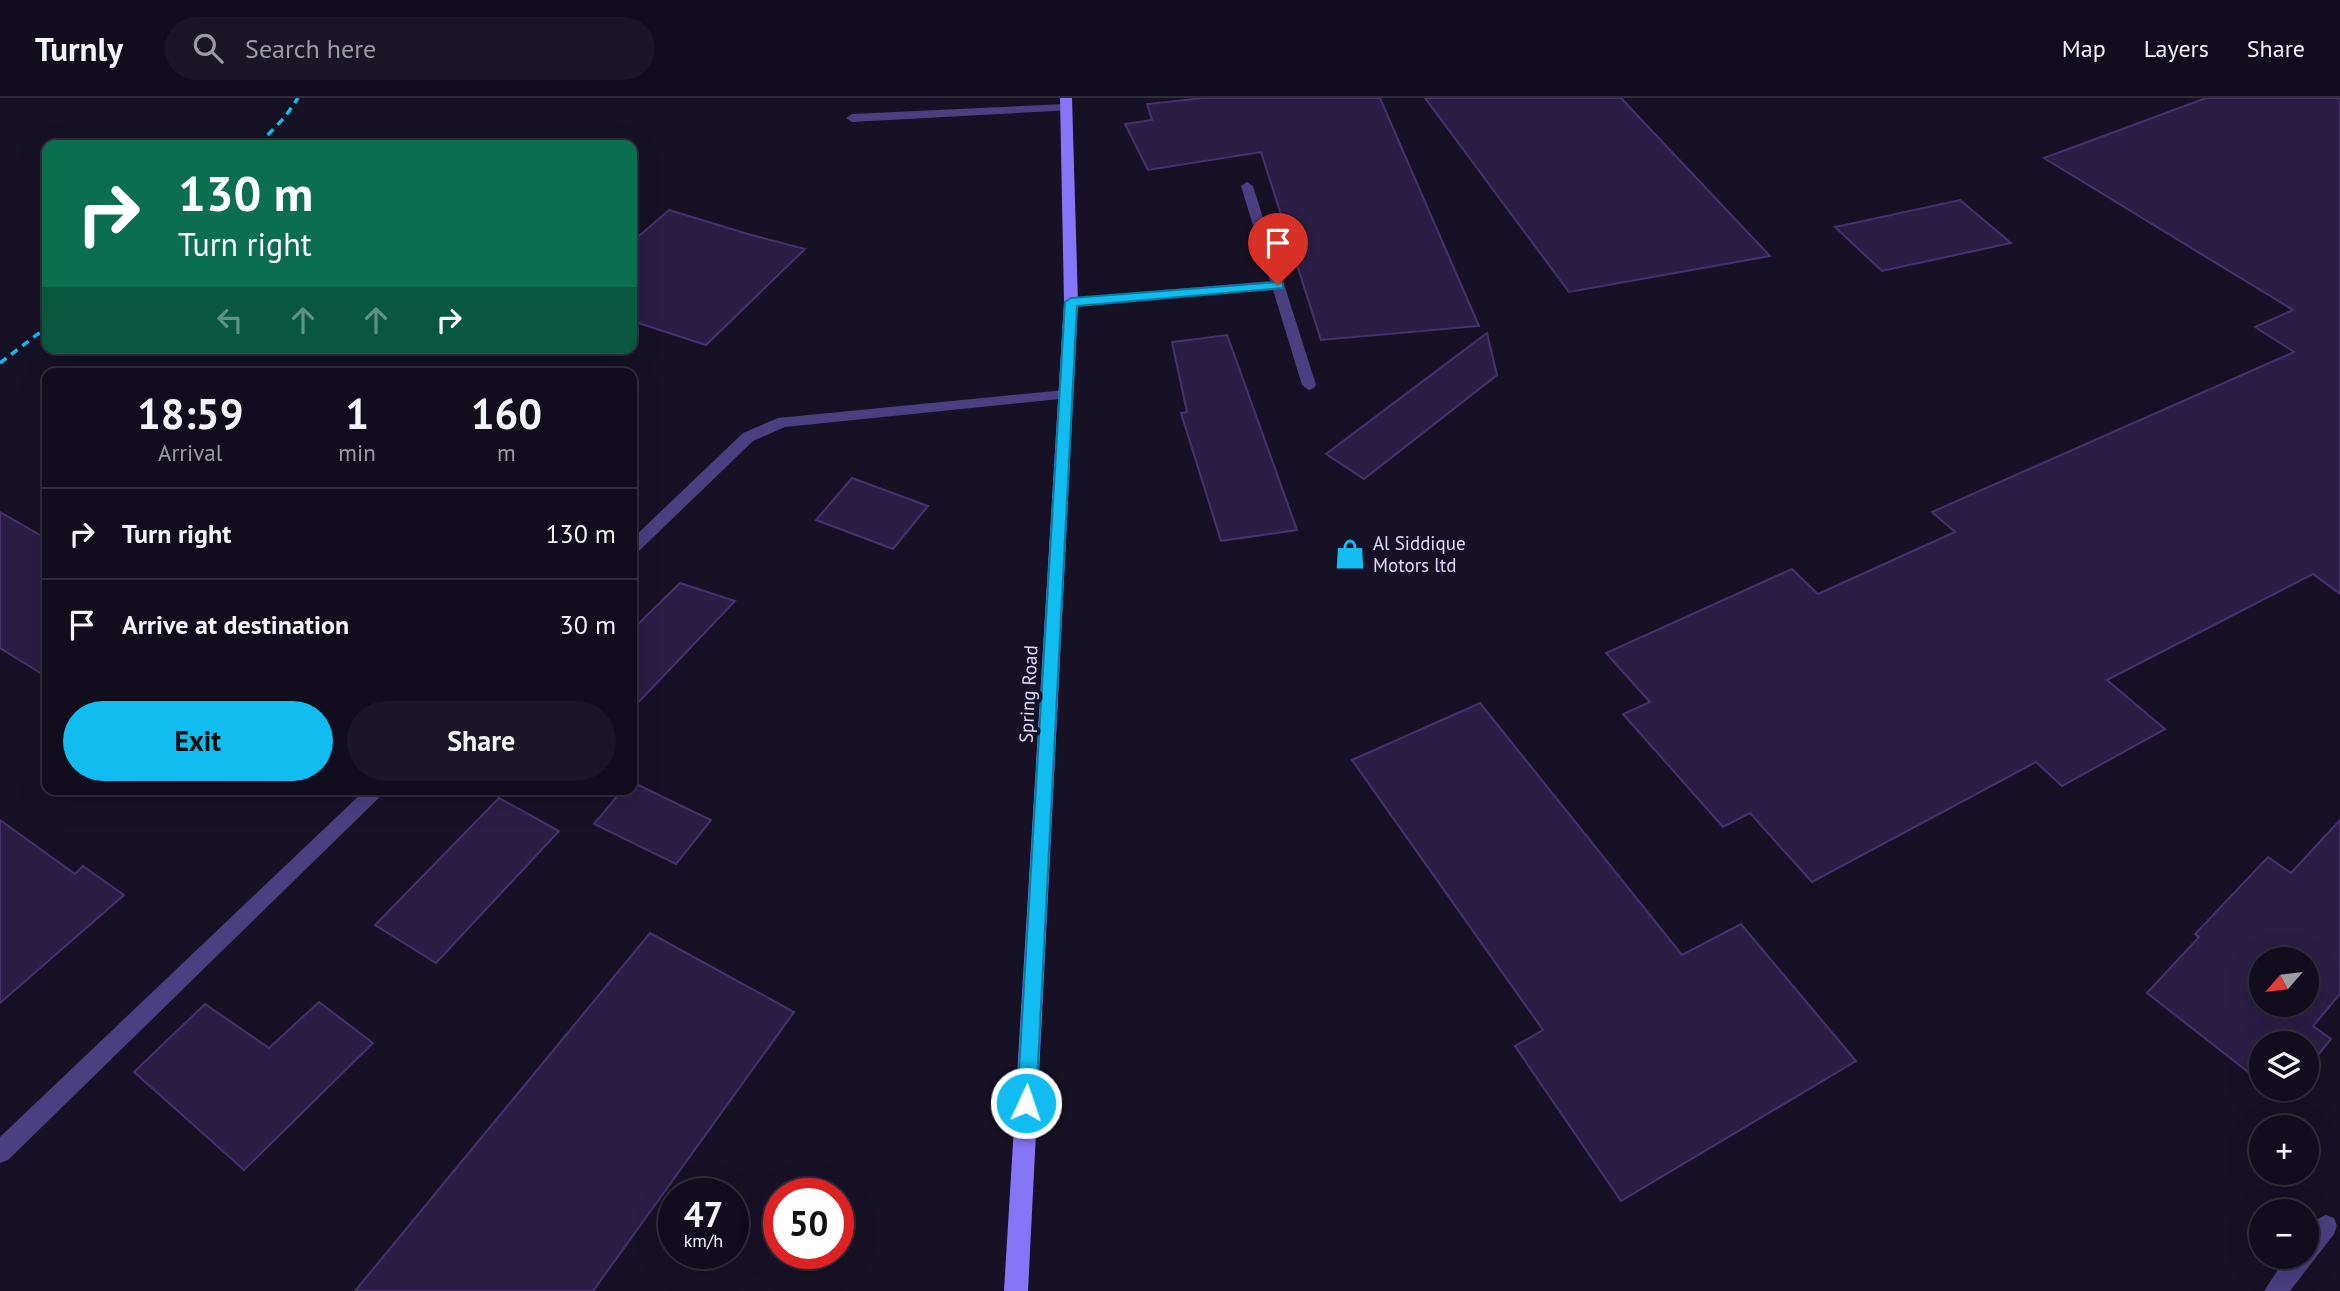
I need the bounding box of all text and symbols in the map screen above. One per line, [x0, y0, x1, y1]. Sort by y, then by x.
search box [165, 17, 655, 80]
text: Turnly [35, 27, 123, 70]
icon: search [189, 29, 227, 67]
text: Search here [245, 32, 376, 65]
text: Map [2062, 33, 2106, 64]
text: Layers [2144, 33, 2209, 64]
text: Share [2247, 33, 2305, 64]
text: 130 m [178, 161, 313, 225]
icon: right [63, 168, 154, 259]
pin [1248, 213, 1308, 285]
text: Turn right [178, 223, 312, 265]
icon: arrive [1259, 224, 1297, 262]
icon: left [211, 301, 249, 339]
icon: ahead [284, 301, 322, 339]
icon: ahead [357, 301, 395, 339]
icon: right [430, 301, 468, 339]
text: 18:59 [137, 386, 243, 441]
text: 1 [345, 386, 369, 441]
text: 160 [471, 386, 542, 441]
text: Arrival [158, 438, 222, 467]
text: min [338, 438, 376, 467]
text: m [497, 438, 516, 467]
icon: right [63, 515, 101, 553]
text: Turn right [122, 517, 231, 550]
text: 130 m [545, 517, 616, 550]
place label: Al Siddique Motors ltd [1373, 531, 1466, 577]
shop icon: Al Siddique Motors ltd [1333, 537, 1367, 571]
icon: arrive [63, 606, 101, 644]
text: Arrive at destination [122, 608, 349, 641]
text: 30 m [560, 608, 616, 641]
street label: Spring Road [1013, 645, 1043, 743]
button: Exit [63, 701, 333, 781]
button: Share [347, 701, 616, 781]
north arrow [2249, 947, 2319, 1017]
map controls [2249, 947, 2319, 1269]
button: layers [2249, 1031, 2319, 1101]
position arrow [989, 1066, 1063, 1140]
button: + [2249, 1115, 2319, 1185]
speed limit sign: 50 [763, 1178, 854, 1269]
text: 47 [684, 1191, 723, 1237]
button: − [2249, 1199, 2319, 1269]
text: km/h [684, 1229, 723, 1252]

